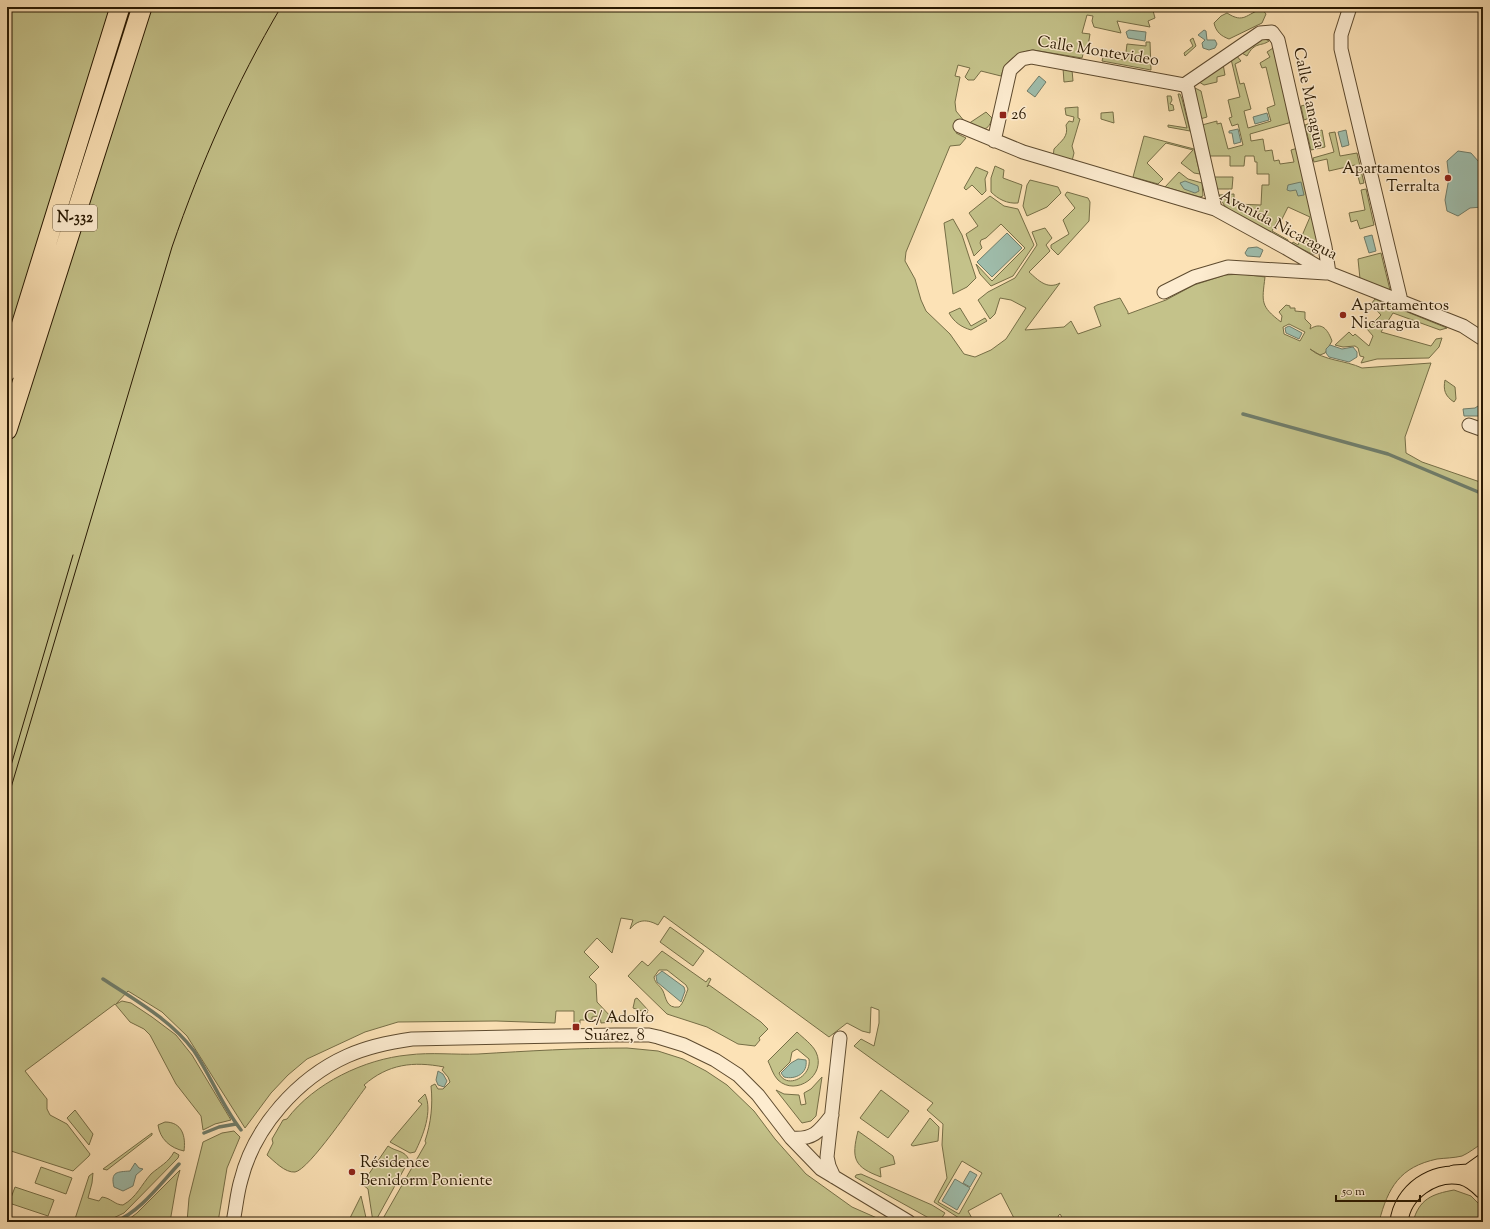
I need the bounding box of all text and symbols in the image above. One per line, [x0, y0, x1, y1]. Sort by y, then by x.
street label: Calle Montevideo [1036, 31, 1161, 73]
street label: Calle Managua [1286, 45, 1330, 151]
place label: 26 [1011, 104, 1026, 127]
marker: 26 [998, 110, 1008, 120]
place label: Apartamentos Terralta [1342, 158, 1441, 199]
marker: Apartamentos Terralta [1443, 173, 1453, 183]
street label: Avenida Nicaragua [1215, 185, 1341, 267]
road number: N-332 [53, 205, 97, 231]
place label: Apartamentos Nicaragua [1351, 295, 1449, 336]
marker: Apartamentos Nicaragua [1338, 310, 1348, 320]
place label: C/ Adolfo Suárez, 8 [584, 1007, 654, 1048]
marker: C/ Adolfo Suárez, 8 [571, 1022, 581, 1032]
place label: Résidence Benidorm Poniente [360, 1152, 492, 1193]
marker: Résidence Benidorm Poniente [347, 1167, 357, 1177]
scale bar [1336, 1177, 1420, 1203]
text: 50 m [1341, 1183, 1365, 1201]

